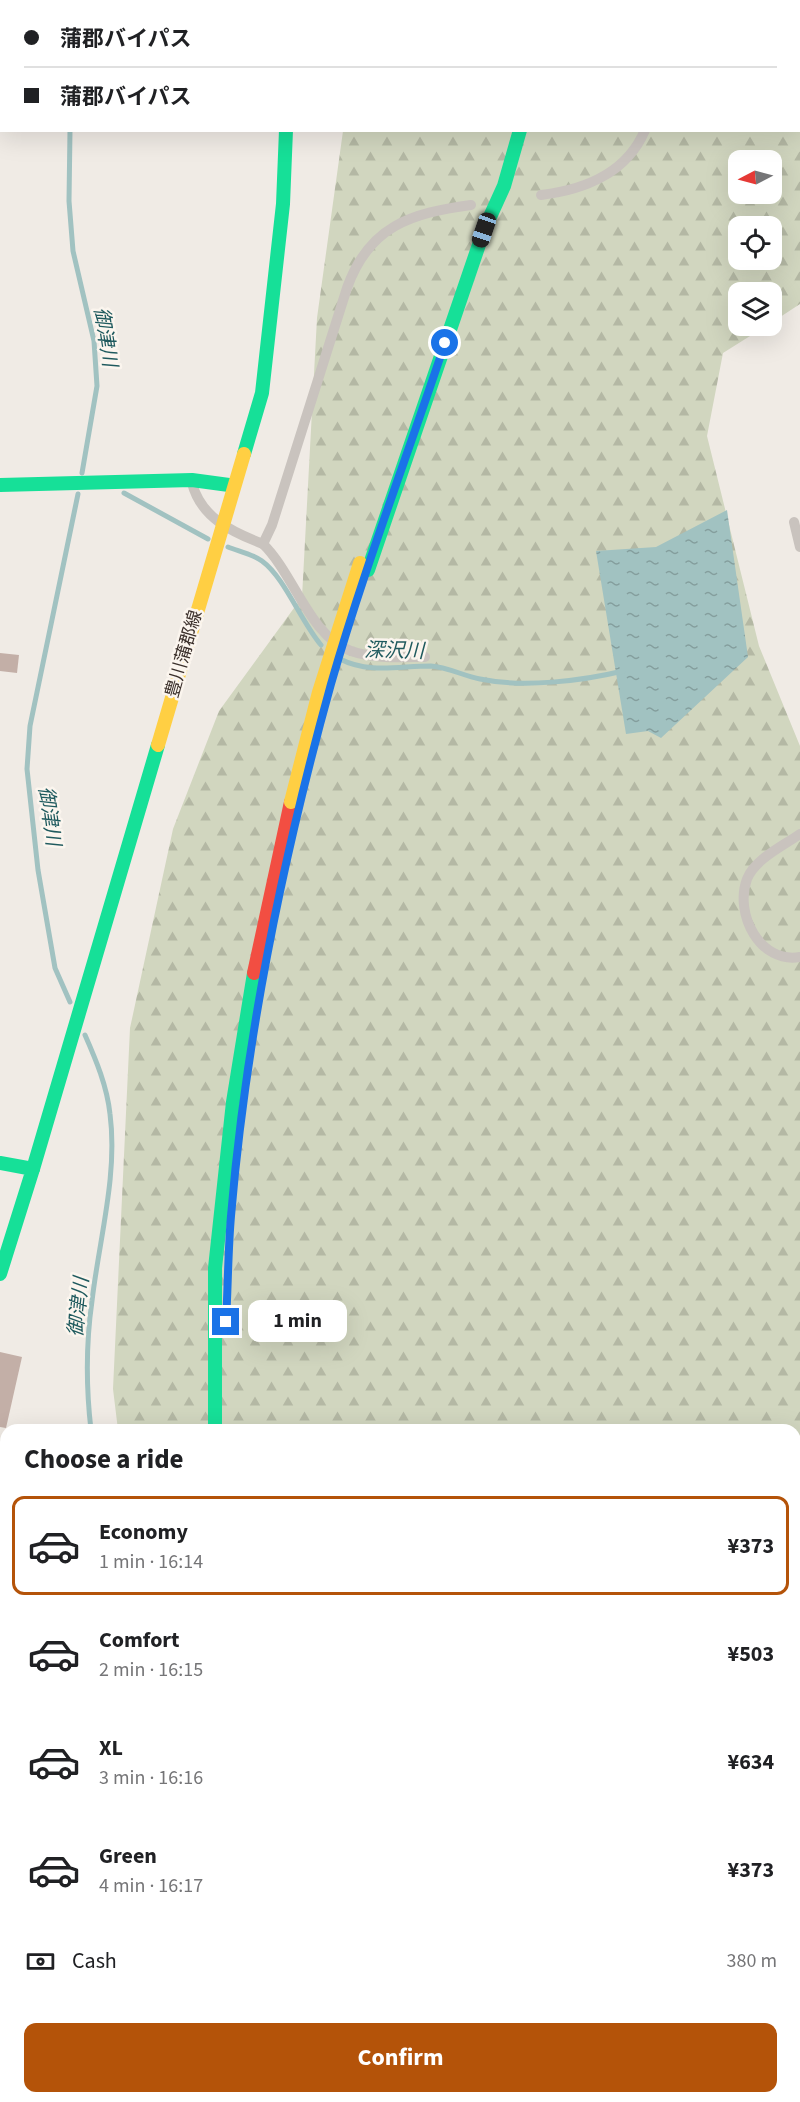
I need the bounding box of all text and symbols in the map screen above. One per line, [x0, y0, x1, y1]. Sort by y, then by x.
text: 蒲郡バイパス [60, 23, 192, 55]
text: 蒲郡バイパス [60, 81, 192, 113]
north arrow [728, 150, 782, 204]
map controls [728, 150, 782, 336]
car [470, 210, 498, 250]
button: locate [728, 216, 782, 270]
button: layers [728, 282, 782, 336]
water label: 御津川 [86, 305, 124, 371]
route start [431, 329, 458, 356]
street label: 豊川蒲郡線 [160, 607, 208, 701]
water label: 深沢川 [364, 636, 426, 666]
water label: 御津川 [31, 784, 67, 850]
water label: 御津川 [62, 1274, 96, 1338]
callout: 1 min [247, 1301, 346, 1343]
text: 1 min [273, 1307, 322, 1335]
route end [212, 1308, 239, 1335]
text: Choose a ride [24, 1440, 184, 1479]
text: Economy [99, 1516, 188, 1548]
icon: car [27, 1519, 81, 1573]
text: ¥373 [728, 1530, 774, 1562]
text: 1 min · 16:14 [99, 1548, 203, 1576]
text: Comfort [99, 1624, 180, 1656]
icon: car [27, 1627, 81, 1681]
text: ¥503 [728, 1638, 774, 1670]
text: 2 min · 16:15 [99, 1656, 203, 1684]
text: XL [99, 1732, 123, 1764]
icon: car [27, 1735, 81, 1789]
text: ¥634 [728, 1746, 774, 1778]
text: 3 min · 16:16 [99, 1764, 203, 1792]
text: Green [99, 1840, 157, 1872]
icon: car [27, 1843, 81, 1897]
text: ¥373 [728, 1854, 774, 1886]
text: 4 min · 16:17 [99, 1872, 203, 1900]
icon: cash [24, 1945, 57, 1978]
text: Cash [72, 1945, 117, 1977]
text: 380 m [727, 1947, 777, 1975]
button: Confirm [24, 2023, 777, 2092]

